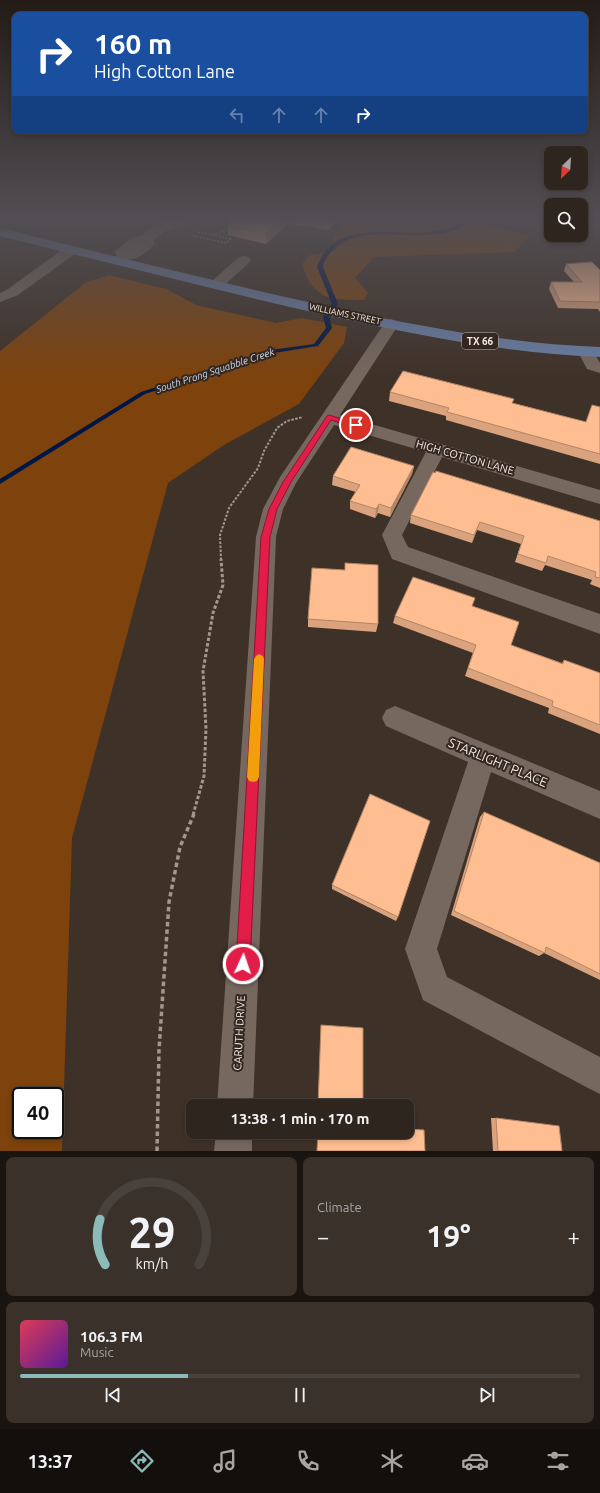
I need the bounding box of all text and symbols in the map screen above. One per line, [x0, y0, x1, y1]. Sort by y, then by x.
icon: right [28, 28, 80, 80]
text: 160 m [94, 28, 172, 59]
text: High Cotton Lane [94, 61, 235, 81]
icon: left [226, 104, 248, 126]
icon: ahead [268, 104, 290, 126]
icon: ahead [310, 104, 332, 126]
icon: right [352, 104, 374, 126]
north arrow [544, 146, 588, 190]
map controls [544, 146, 588, 242]
button: search [544, 198, 588, 242]
street label: WILLIAMS STREET [308, 302, 382, 326]
road number: TX 66 [462, 333, 498, 349]
water label: South Prong Squabble Creek [154, 346, 276, 395]
pin [339, 408, 373, 442]
icon: arrive [345, 414, 367, 436]
street label: HIGH COTTON LANE [415, 437, 515, 477]
street label: STARLIGHT PLACE [446, 735, 550, 789]
position arrow [222, 943, 264, 985]
street label: CARUTH DRIVE [231, 995, 247, 1071]
speed limit sign: 40 [12, 1087, 64, 1139]
text: 13:38 · 1 min · 170 m [231, 1110, 369, 1127]
text: Climate [317, 1200, 362, 1214]
text: 29 [128, 1208, 175, 1255]
text: 19° [426, 1219, 471, 1253]
text: − [317, 1224, 329, 1249]
text: + [568, 1224, 580, 1249]
text: km/h [135, 1255, 168, 1271]
text: 106.3 FM [80, 1328, 143, 1345]
text: Music [80, 1345, 114, 1359]
icon: previous [102, 1384, 124, 1406]
icon: pause [289, 1384, 311, 1406]
icon: next [476, 1384, 498, 1406]
icon: directions [128, 1447, 156, 1475]
icon: music [211, 1447, 239, 1475]
icon: phone [294, 1447, 322, 1475]
icon: climate [378, 1447, 406, 1475]
icon: car [461, 1447, 489, 1475]
icon: filters [544, 1447, 572, 1475]
text: 13:37 [28, 1451, 73, 1471]

